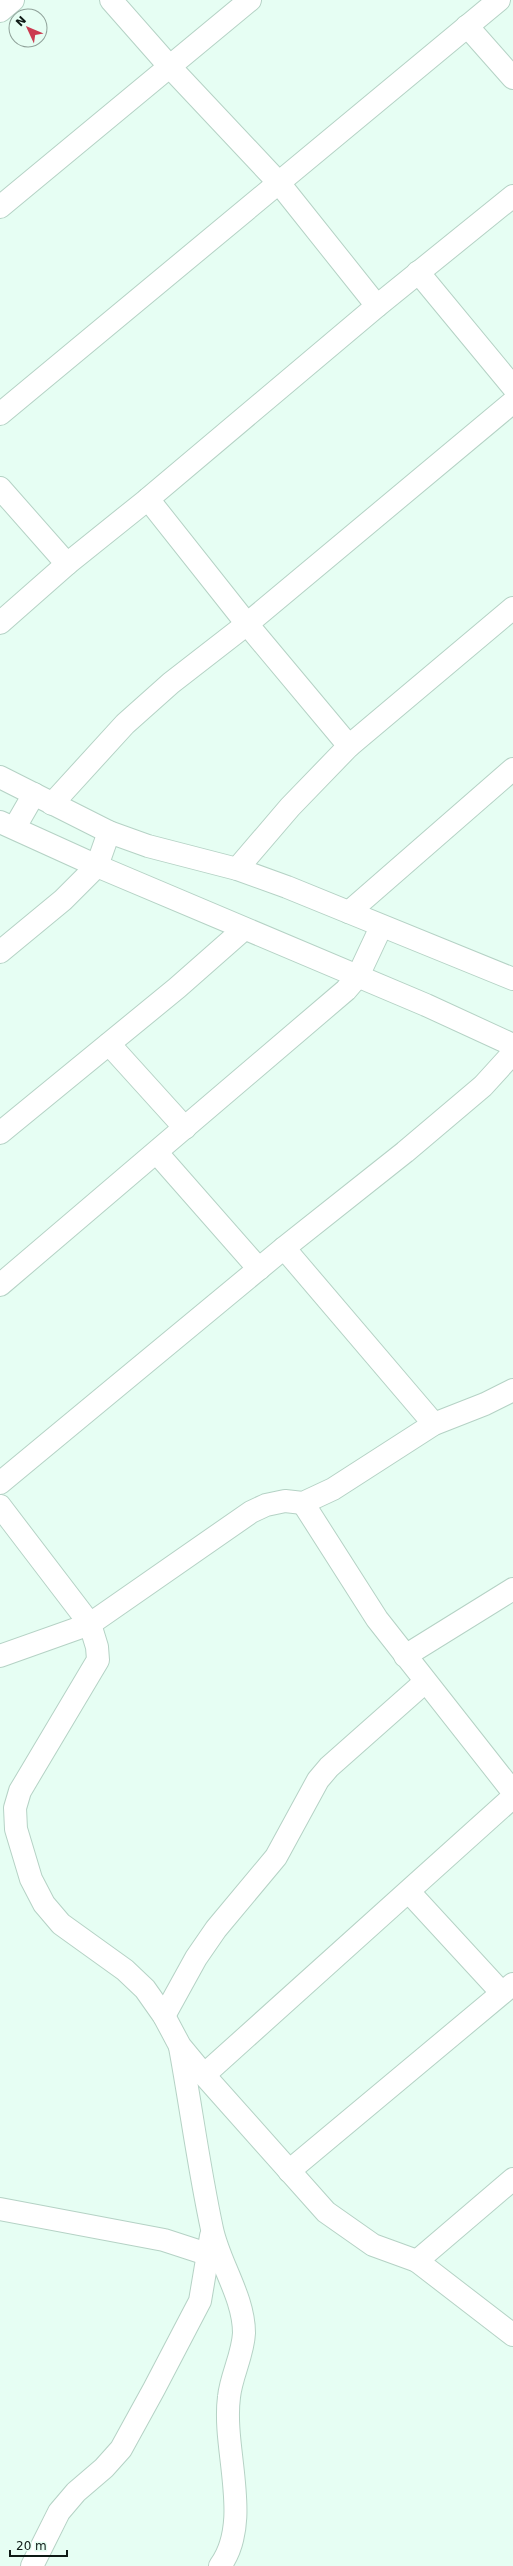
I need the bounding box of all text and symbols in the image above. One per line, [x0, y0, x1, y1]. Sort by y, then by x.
north arrow [8, 8, 48, 48]
text: N [13, 14, 29, 29]
scale bar [10, 2532, 67, 2558]
text: 20 m [16, 2539, 47, 2553]

